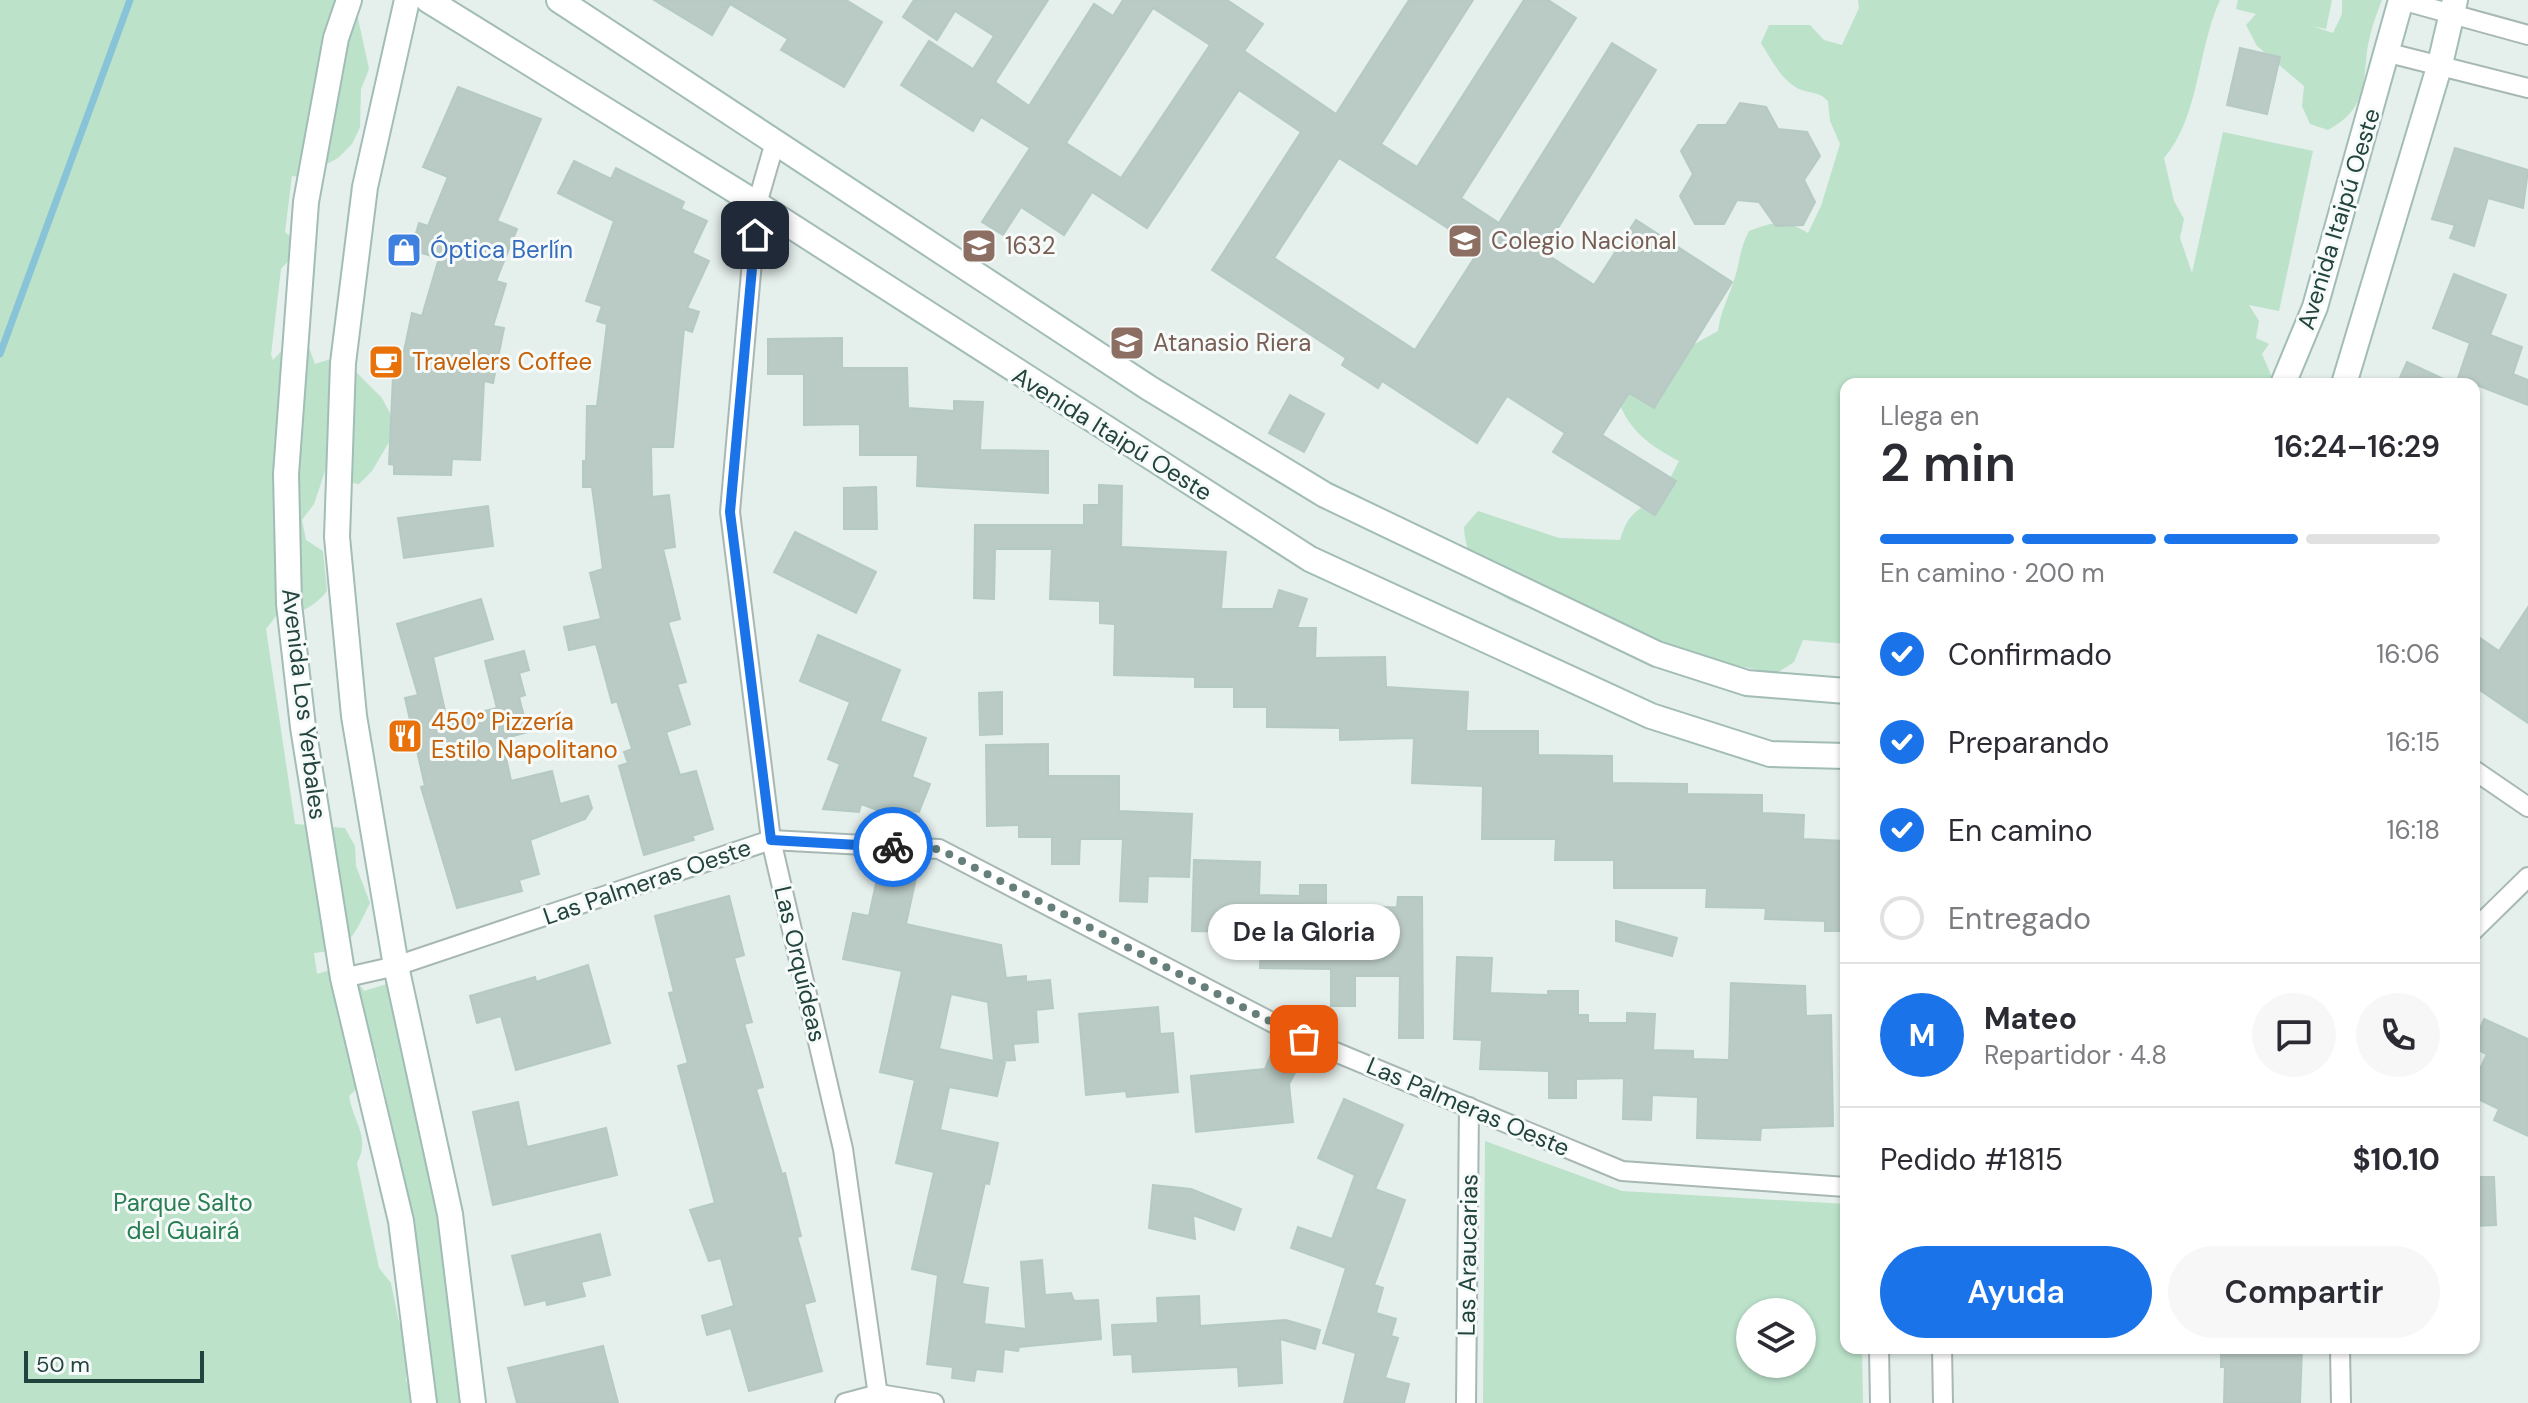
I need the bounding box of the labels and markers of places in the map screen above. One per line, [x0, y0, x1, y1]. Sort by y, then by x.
pin [721, 201, 789, 269]
school or university icon: Colegio Nacional [1446, 222, 1484, 260]
place label: Colegio Nacional [1491, 225, 1677, 256]
school or university icon: 1632 [960, 227, 998, 265]
place label: 1632 [1005, 230, 1056, 261]
shop icon: Óptica Berlín [385, 231, 423, 269]
place label: Óptica Berlín [430, 234, 573, 265]
school or university icon: Atanasio Riera [1108, 324, 1146, 362]
place label: Atanasio Riera [1153, 327, 1311, 358]
cafe icon: Travelers Coffee [367, 343, 405, 381]
place label: Travelers Coffee [412, 346, 592, 377]
place label: 450° Pizzería Estilo Napolitano [431, 706, 618, 765]
restaurant icon: 450° Pizzería Estilo Napolitano [386, 717, 424, 755]
callout: De la Gloria [1208, 903, 1400, 959]
pin [1270, 1005, 1338, 1073]

